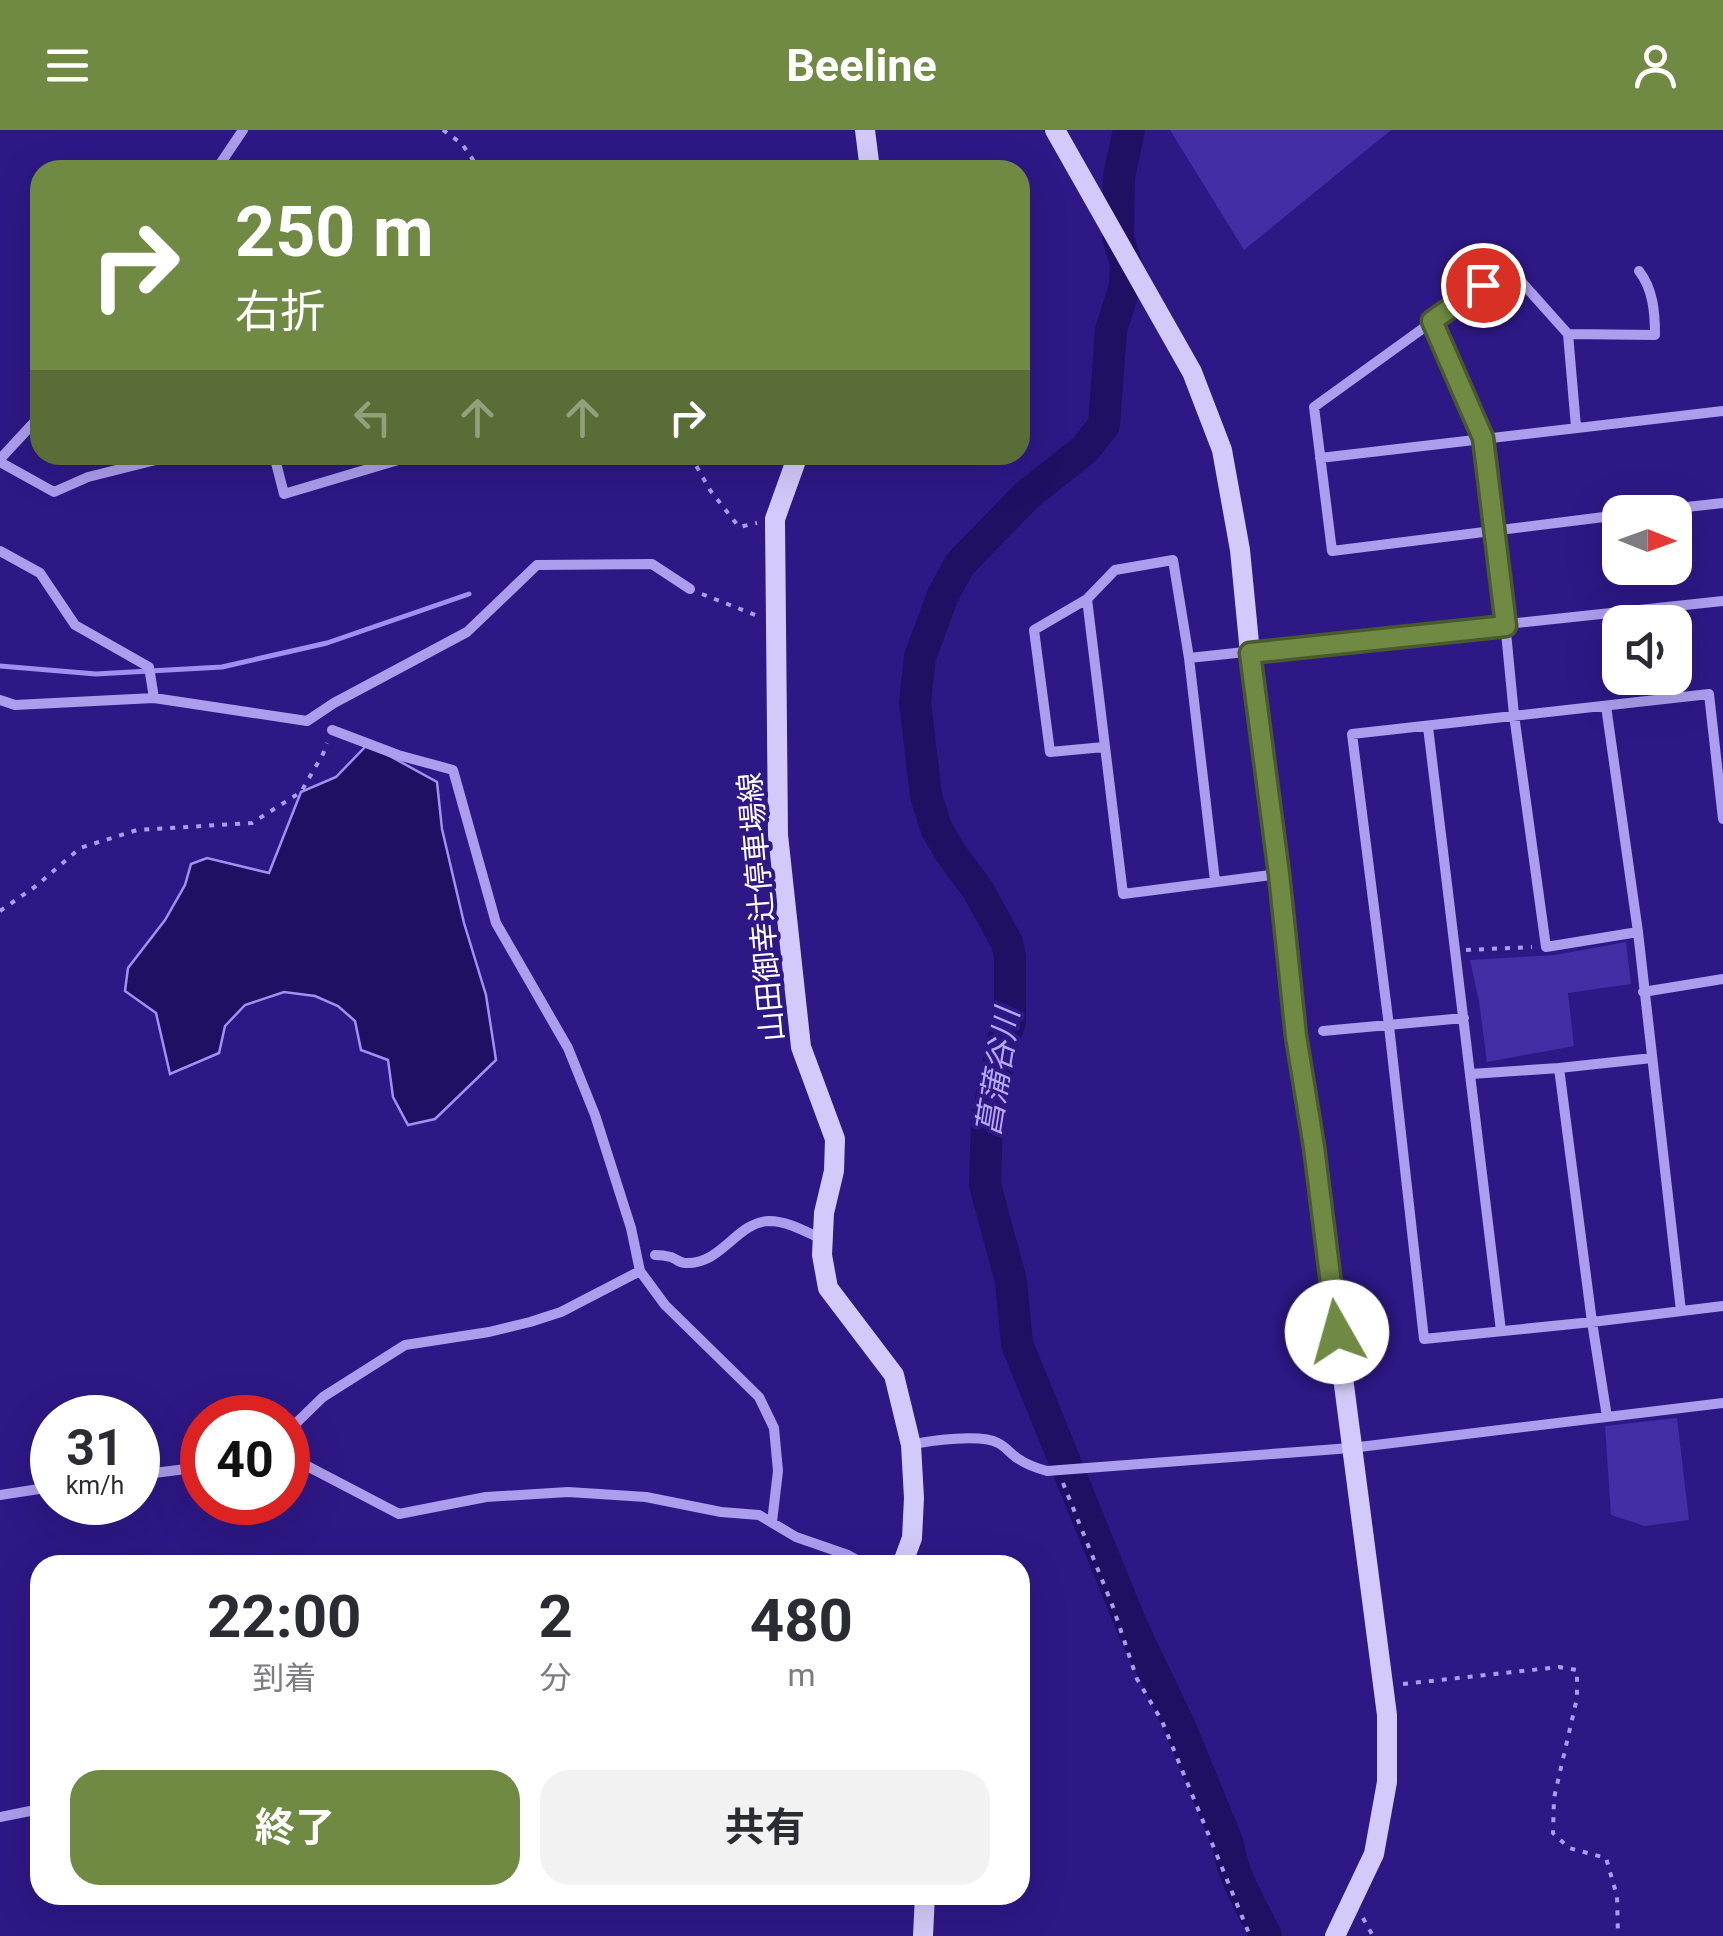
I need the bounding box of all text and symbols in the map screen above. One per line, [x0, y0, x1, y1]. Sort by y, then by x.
icon: menu [40, 38, 95, 93]
icon: person [1628, 38, 1683, 93]
text: Beeline [786, 39, 937, 92]
text: 250 m [235, 191, 434, 273]
icon: right [70, 200, 200, 330]
pin [1441, 243, 1526, 328]
icon: arrive [1456, 258, 1511, 313]
text: 右折 [235, 285, 325, 338]
icon: left [345, 390, 400, 445]
icon: ahead [450, 390, 505, 445]
icon: ahead [555, 390, 610, 445]
icon: right [660, 390, 715, 445]
north arrow [1602, 495, 1692, 585]
map controls [1602, 495, 1692, 695]
button: sound [1602, 605, 1692, 695]
street label: 山田御幸辻停車場線 [732, 771, 790, 1043]
water label: 菖蒲谷川 [969, 1003, 1027, 1138]
position arrow [1285, 1280, 1389, 1384]
speed limit sign: 40 [180, 1395, 310, 1525]
text: 31 [66, 1419, 124, 1477]
text: km/h [66, 1471, 124, 1500]
text: 22:00 [207, 1581, 362, 1652]
text: 2 [538, 1581, 573, 1652]
text: 480 [750, 1585, 853, 1656]
text: m [787, 1656, 815, 1694]
text: 到着 [252, 1659, 316, 1697]
text: 分 [540, 1659, 572, 1697]
button: 終了 [70, 1770, 520, 1885]
button: 共有 [540, 1770, 990, 1885]

